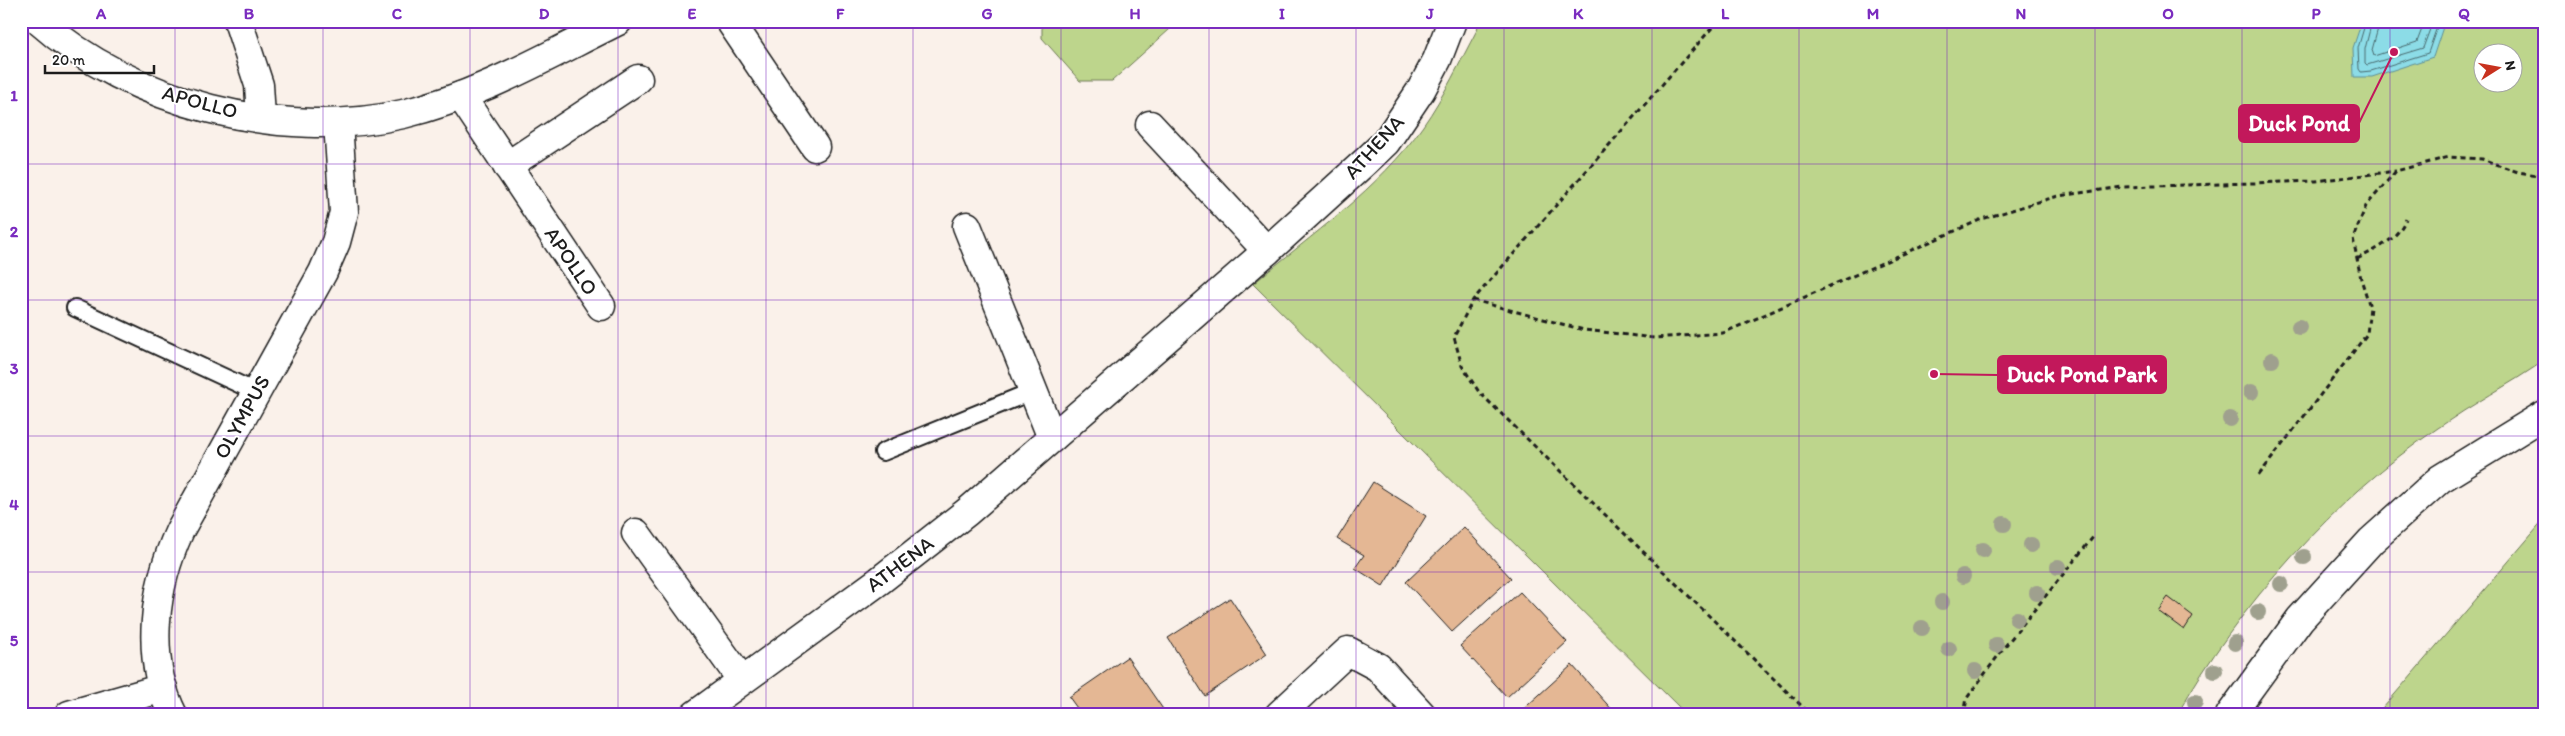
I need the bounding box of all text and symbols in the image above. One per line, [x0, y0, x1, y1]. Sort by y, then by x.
text: A [95, 4, 107, 23]
text: B [244, 4, 255, 23]
text: C [392, 4, 403, 23]
text: D [539, 4, 550, 23]
text: E [688, 4, 697, 23]
text: F [836, 4, 845, 23]
text: G [981, 4, 993, 23]
text: H [1129, 4, 1141, 23]
text: I [1279, 4, 1285, 23]
text: J [1425, 4, 1434, 23]
text: K [1573, 4, 1584, 23]
text: L [1721, 4, 1730, 23]
text: M [1867, 4, 1879, 23]
text: N [2016, 4, 2026, 23]
text: O [2162, 4, 2174, 23]
text: P [2311, 4, 2321, 23]
text: Q [2458, 4, 2470, 23]
scale bar [45, 42, 154, 74]
north arrow [2472, 42, 2522, 92]
text: 20 m [52, 51, 86, 69]
text: N [2501, 59, 2520, 72]
street label: APOLLO [160, 79, 241, 124]
text: 1 [10, 86, 18, 105]
callout: Duck Pond [2239, 105, 2359, 142]
street label: ATHENA [1338, 109, 1409, 184]
text: Duck Pond [2248, 110, 2351, 137]
text: 2 [10, 222, 19, 241]
street label: APOLLO [540, 222, 603, 300]
callout: Duck Pond Park [1998, 356, 2166, 393]
text: 3 [10, 359, 19, 378]
text: Duck Pond Park [2007, 361, 2158, 388]
street label: OLYMPUS [208, 371, 275, 463]
text: 4 [9, 495, 19, 514]
street label: ATHENA [861, 530, 939, 597]
text: 5 [10, 631, 19, 650]

